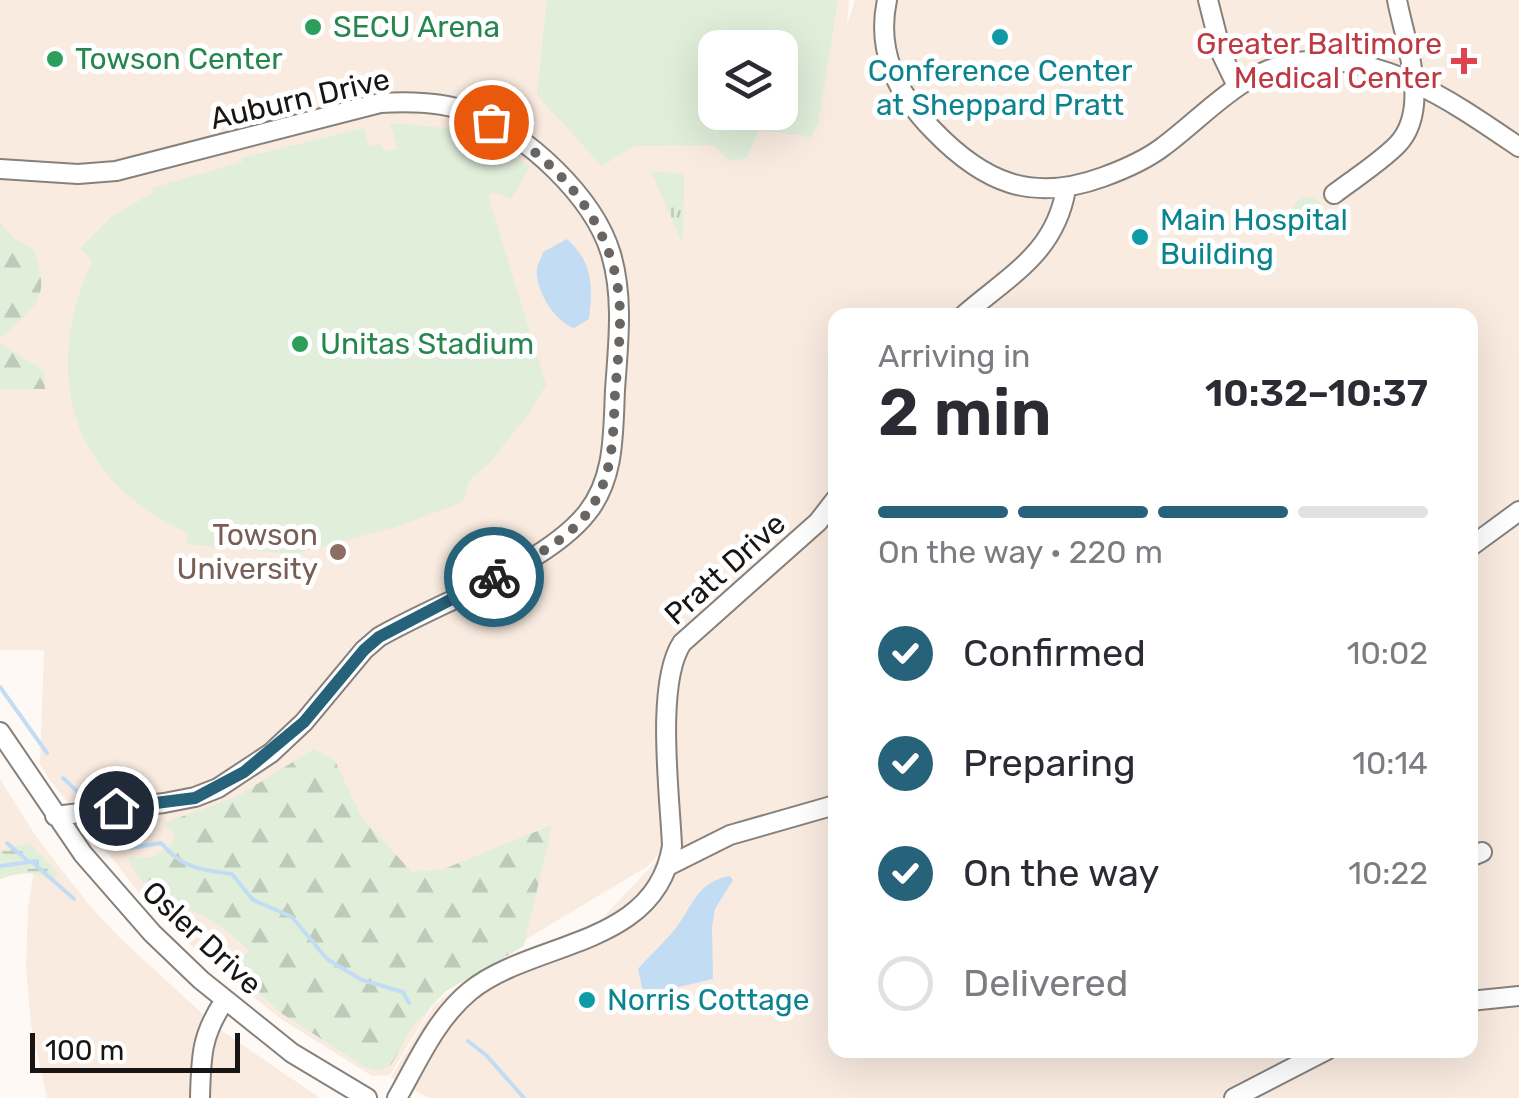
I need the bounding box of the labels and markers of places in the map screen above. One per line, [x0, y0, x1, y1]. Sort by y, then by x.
place label: SECU Arena [333, 9, 500, 45]
marker: SECU Arena [302, 16, 324, 38]
marker: Conference Center at Sheppard Pratt [989, 26, 1011, 48]
place label: Greater Baltimore Medical Center [1196, 26, 1443, 96]
place label: Towson Center [75, 41, 283, 77]
marker: Towson Center [44, 48, 66, 70]
marker: Greater Baltimore Medical Center [1451, 48, 1477, 74]
place label: Conference Center at Sheppard Pratt [868, 53, 1133, 123]
pin [449, 80, 534, 165]
place label: Main Hospital Building [1160, 202, 1348, 272]
marker: Main Hospital Building [1129, 226, 1151, 248]
place label: Unitas Stadium [320, 326, 534, 362]
marker: Unitas Stadium [289, 333, 311, 355]
place label: Towson University [176, 517, 318, 587]
marker: Towson University [327, 541, 349, 563]
pin [74, 766, 159, 851]
place label: Norris Cottage [607, 982, 810, 1018]
marker: Norris Cottage [576, 989, 598, 1011]

